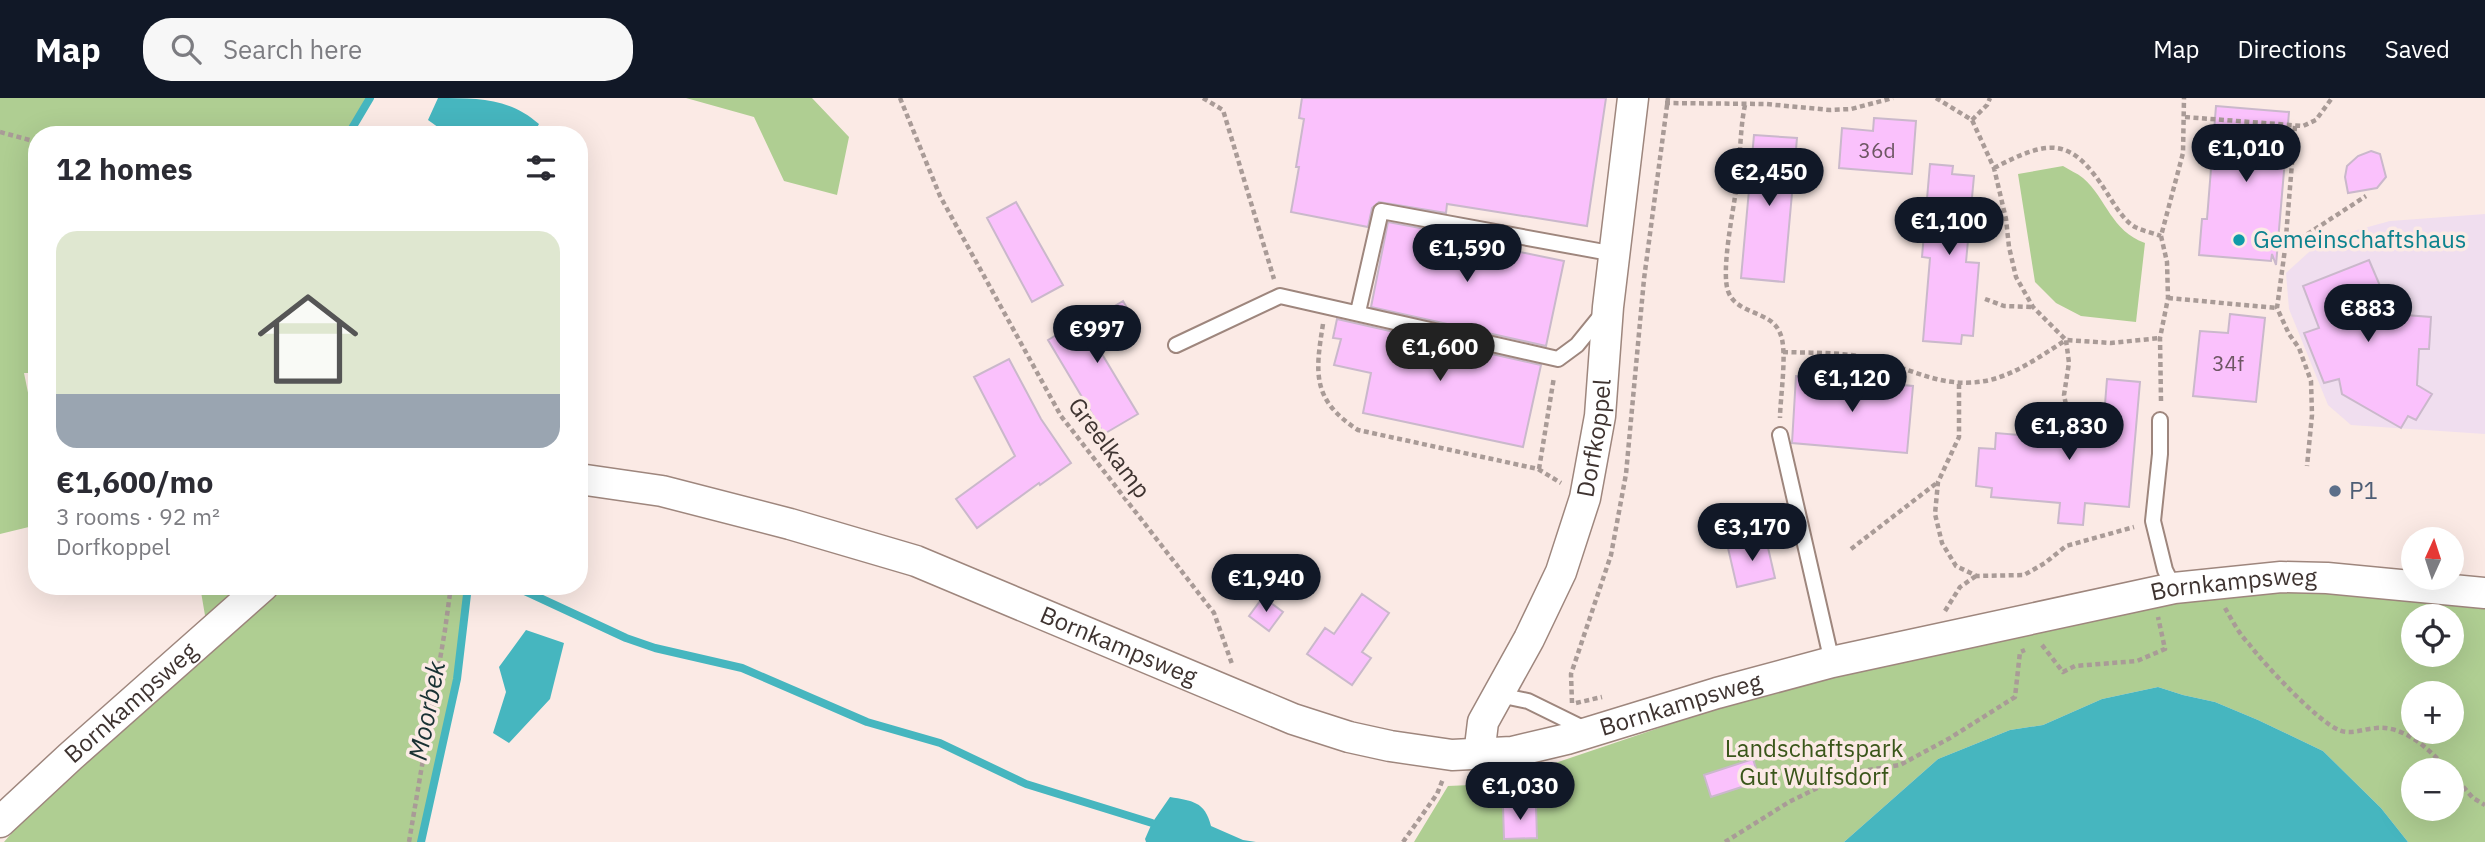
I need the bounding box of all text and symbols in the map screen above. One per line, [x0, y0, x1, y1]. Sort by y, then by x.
search box [143, 18, 633, 81]
text: Map [35, 28, 101, 71]
icon: search [167, 30, 205, 68]
text: Search here [223, 32, 362, 66]
text: Map [2153, 33, 2199, 65]
text: Directions [2237, 33, 2347, 65]
text: Saved [2385, 33, 2450, 65]
pin: €1,010 [2189, 125, 2303, 184]
text: €1,010 [2208, 132, 2284, 162]
house number: 36d [1858, 136, 1896, 164]
pin: €2,450 [1712, 148, 1826, 208]
text: 12 homes [56, 149, 193, 188]
icon: filters [522, 149, 560, 187]
text: €2,450 [1731, 156, 1807, 186]
pin: €1,100 [1892, 198, 2006, 257]
text: €1,100 [1911, 205, 1987, 235]
place label: Gemeinschaftshaus [2253, 223, 2466, 255]
pin: €1,590 [1410, 225, 1524, 284]
text: €1,590 [1429, 232, 1505, 262]
marker: Gemeinschaftshaus [2231, 232, 2247, 248]
icon: home [245, 276, 371, 402]
pin: €883 [2327, 285, 2409, 344]
text: €883 [2340, 292, 2396, 322]
pin: €997 [1056, 306, 1138, 365]
text: €997 [1069, 313, 1125, 343]
pin: €1,600 [1383, 324, 1497, 383]
text: €1,600 [1402, 331, 1478, 361]
house number: 34f [2212, 349, 2244, 377]
pin: €1,120 [1795, 354, 1909, 414]
text: €1,120 [1814, 362, 1890, 392]
street label: Dorfkoppel [1568, 378, 1618, 500]
street label: Greelkamp [1061, 390, 1158, 504]
pin: €1,830 [2012, 402, 2126, 462]
text: €1,830 [2031, 410, 2107, 440]
text: €1,600/mo [56, 462, 213, 501]
place label: P1 [2349, 474, 2378, 506]
marker: P1 [2327, 483, 2343, 499]
text: 3 rooms · 92 m² [56, 501, 220, 531]
pin: €3,170 [1695, 504, 1809, 563]
text: €3,170 [1714, 511, 1790, 541]
north arrow [2401, 527, 2464, 590]
map controls [2401, 527, 2464, 821]
text: Dorfkoppel [56, 531, 170, 561]
pin: €1,940 [1209, 554, 1323, 614]
street label: Bornkampsweg [2147, 560, 2318, 608]
text: €1,940 [1228, 562, 1304, 592]
street label: Bornkampsweg [1036, 598, 1203, 692]
button: locate [2401, 604, 2464, 667]
street label: Bornkampsweg [57, 634, 204, 770]
water label: Moorbek [400, 658, 452, 763]
street label: Bornkampsweg [1596, 665, 1765, 743]
button: + [2401, 681, 2464, 744]
park label: Landschaftspark Gut Wulfsdorf [1725, 732, 1904, 792]
button: − [2401, 758, 2464, 821]
pin: €1,030 [1463, 762, 1577, 822]
text: €1,030 [1482, 770, 1558, 800]

